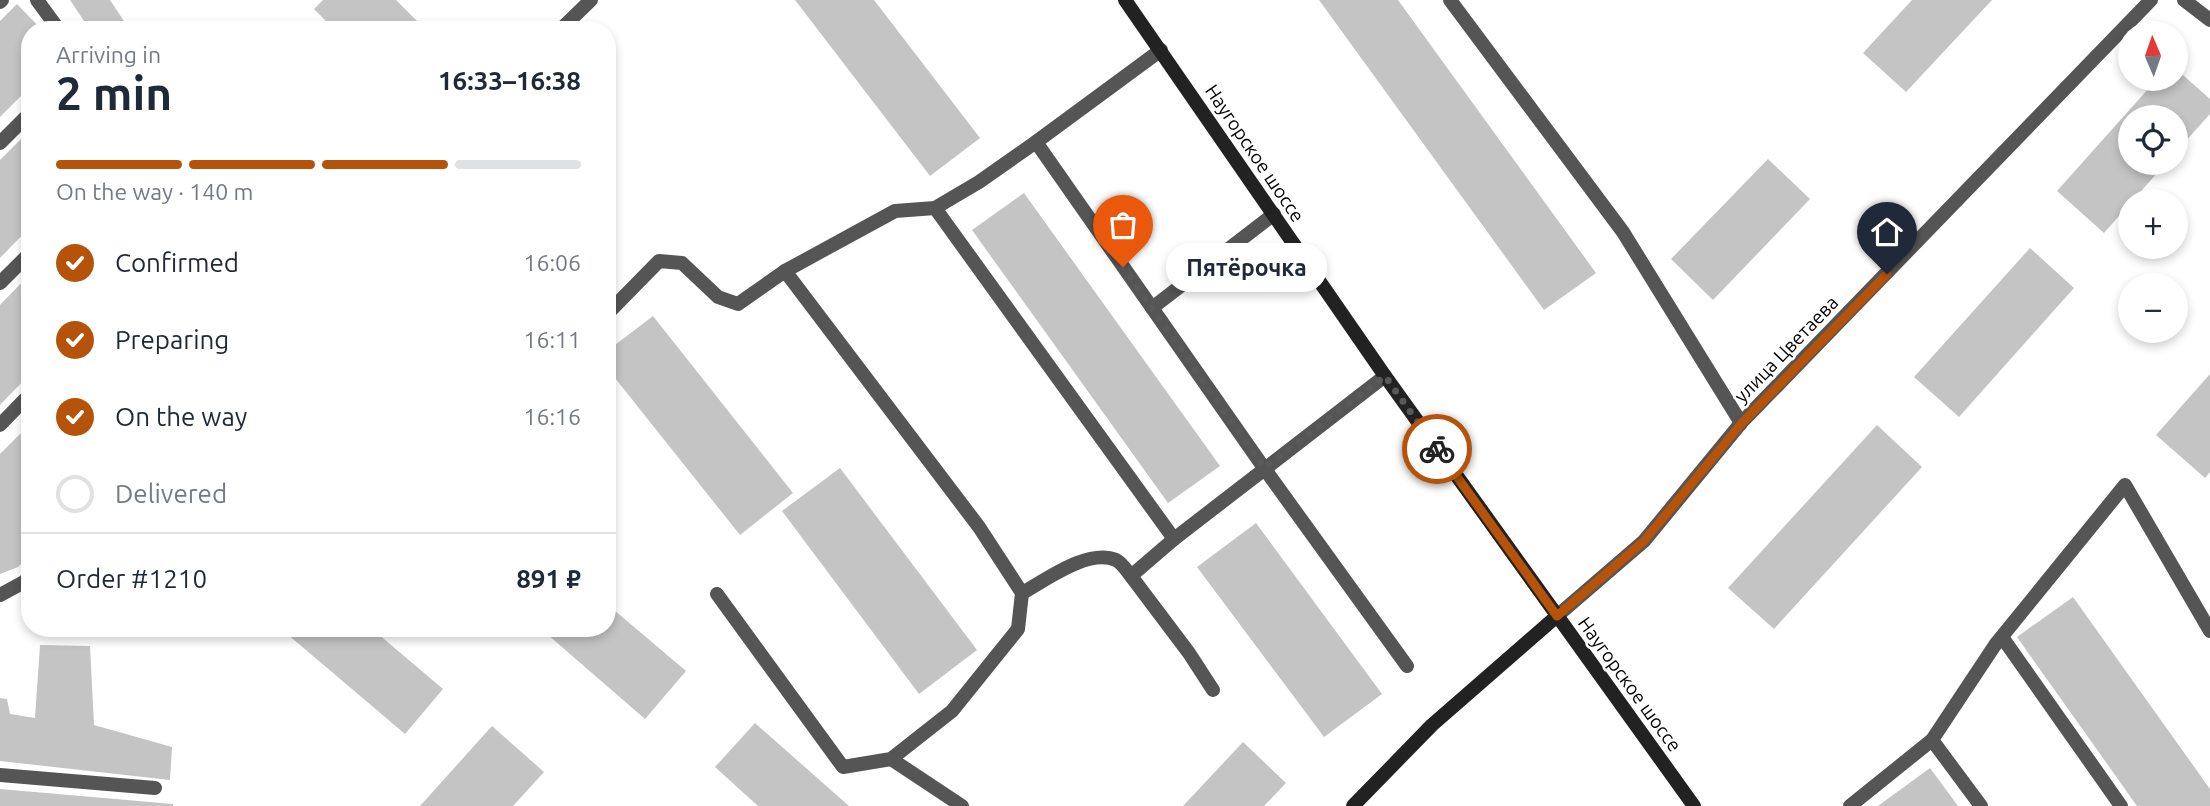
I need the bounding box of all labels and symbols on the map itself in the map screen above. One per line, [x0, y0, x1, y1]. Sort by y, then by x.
north arrow [2118, 21, 2188, 91]
street label: Наугорское шоссе [1201, 80, 1309, 226]
pin [1093, 195, 1153, 267]
pin [1857, 202, 1917, 274]
callout: Пятёрочка [1165, 243, 1326, 292]
street label: улица Цветаева [1730, 291, 1842, 407]
courier [1402, 414, 1472, 484]
street label: Наугорское шоссе [1574, 612, 1686, 756]

